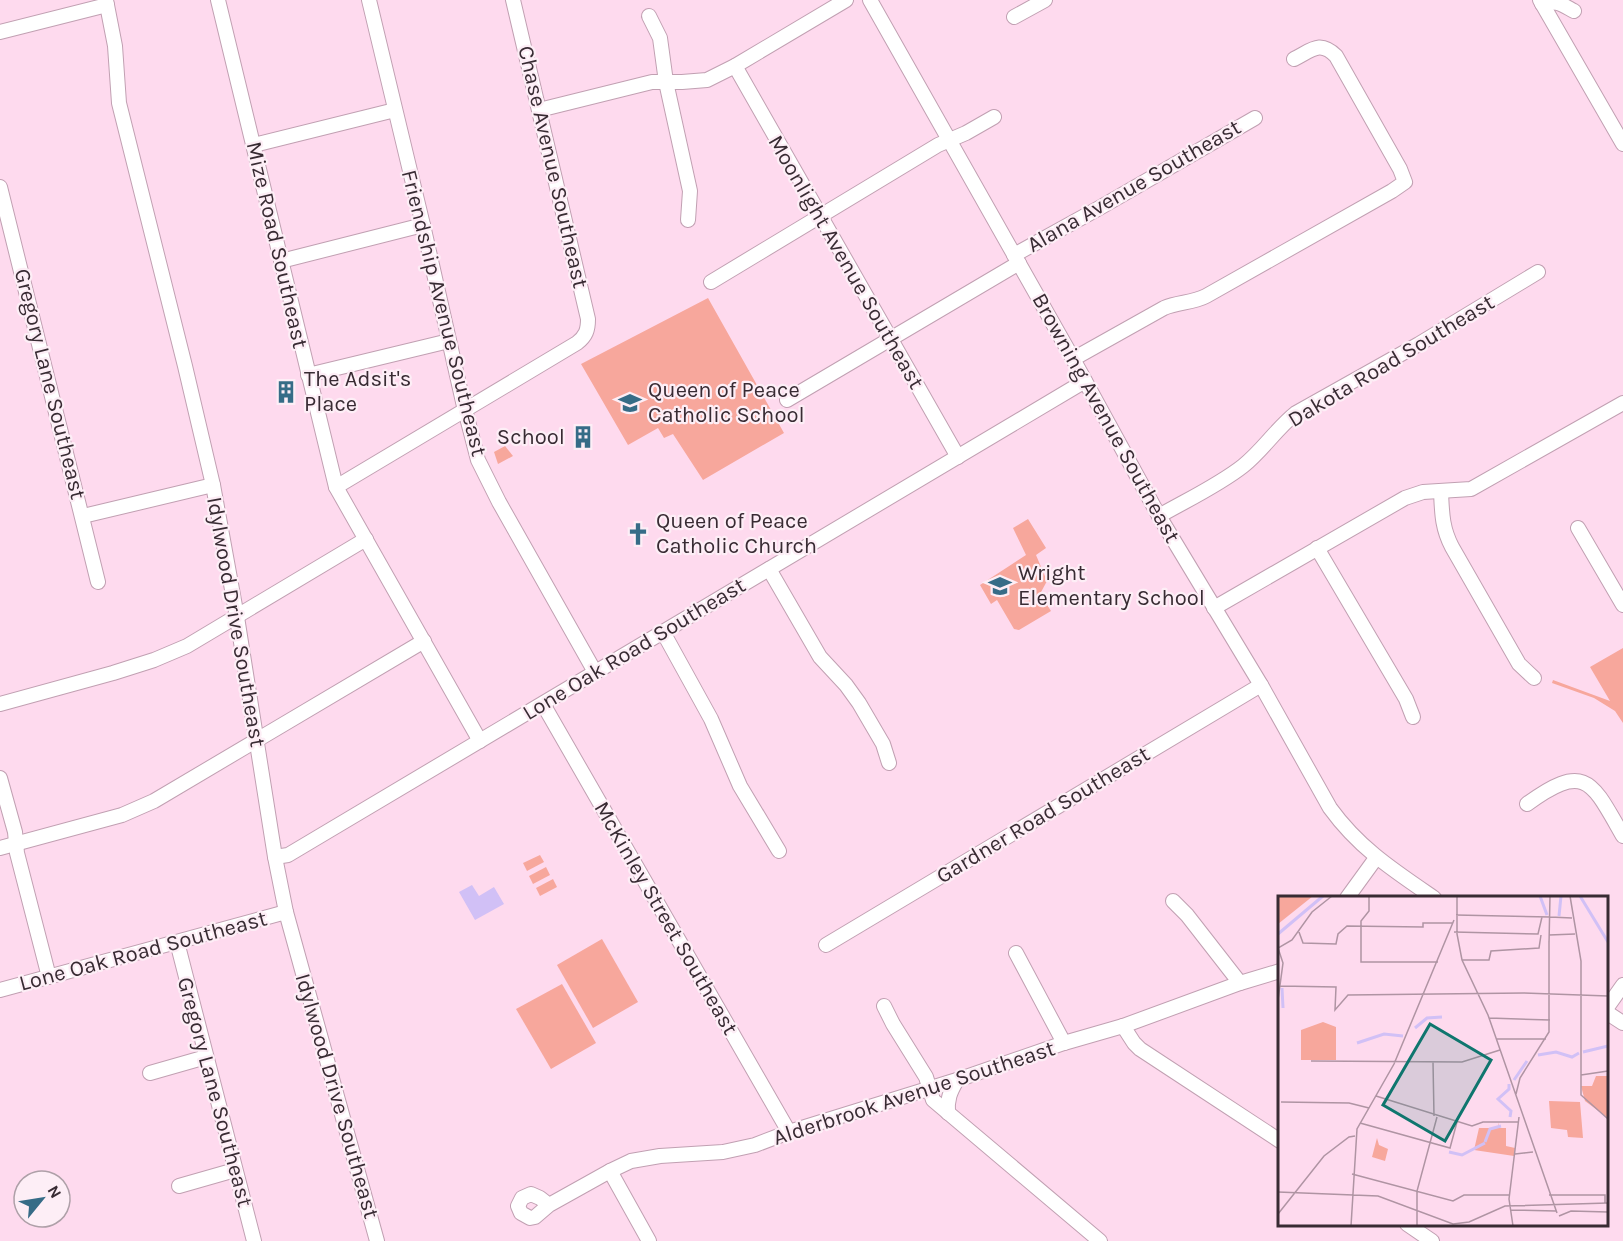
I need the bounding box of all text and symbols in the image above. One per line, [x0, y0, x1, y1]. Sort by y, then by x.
street label: Chase Avenue Southeast [512, 43, 594, 291]
street label: Alana Avenue Southeast [1022, 114, 1246, 258]
street label: Moonlight Avenue Southeast [763, 130, 929, 394]
street label: Mize Road Southeast [241, 139, 313, 351]
street label: Friendship Avenue Southeast [396, 167, 492, 459]
street label: Gregory Lane Southeast [9, 266, 91, 502]
street label: Browning Avenue Southeast [1026, 289, 1186, 547]
street label: Dakota Road Southeast [1283, 289, 1499, 433]
place label: The Adsit's Place [304, 366, 411, 417]
place label: Queen of Peace Catholic School [648, 377, 805, 428]
building icon: The Adsit's Place [273, 379, 299, 405]
school or university icon: Queen of Peace Catholic School [617, 390, 643, 416]
place label: School [497, 424, 565, 450]
building icon: School [570, 424, 596, 450]
street label: Idylwood Drive Southeast [201, 495, 271, 749]
place label: Queen of Peace Catholic Church [656, 508, 817, 559]
church icon: Queen of Peace Catholic Church [625, 521, 651, 547]
place label: Wright Elementary School [1018, 560, 1205, 611]
street label: Lone Oak Road Southeast [518, 572, 750, 726]
school or university icon: Wright Elementary School [987, 573, 1013, 599]
street label: Gardner Road Southeast [932, 741, 1154, 889]
street label: McKinley Street Southeast [588, 797, 744, 1039]
inset map [1278, 896, 1608, 1226]
street label: Lone Oak Road Southeast [16, 905, 270, 997]
street label: Idylwood Drive Southeast [290, 970, 384, 1222]
street label: Gregory Lane Southeast [172, 974, 258, 1210]
street label: Alderbrook Avenue Southeast [770, 1035, 1058, 1151]
north arrow [12, 1169, 72, 1229]
text: N [43, 1182, 66, 1201]

